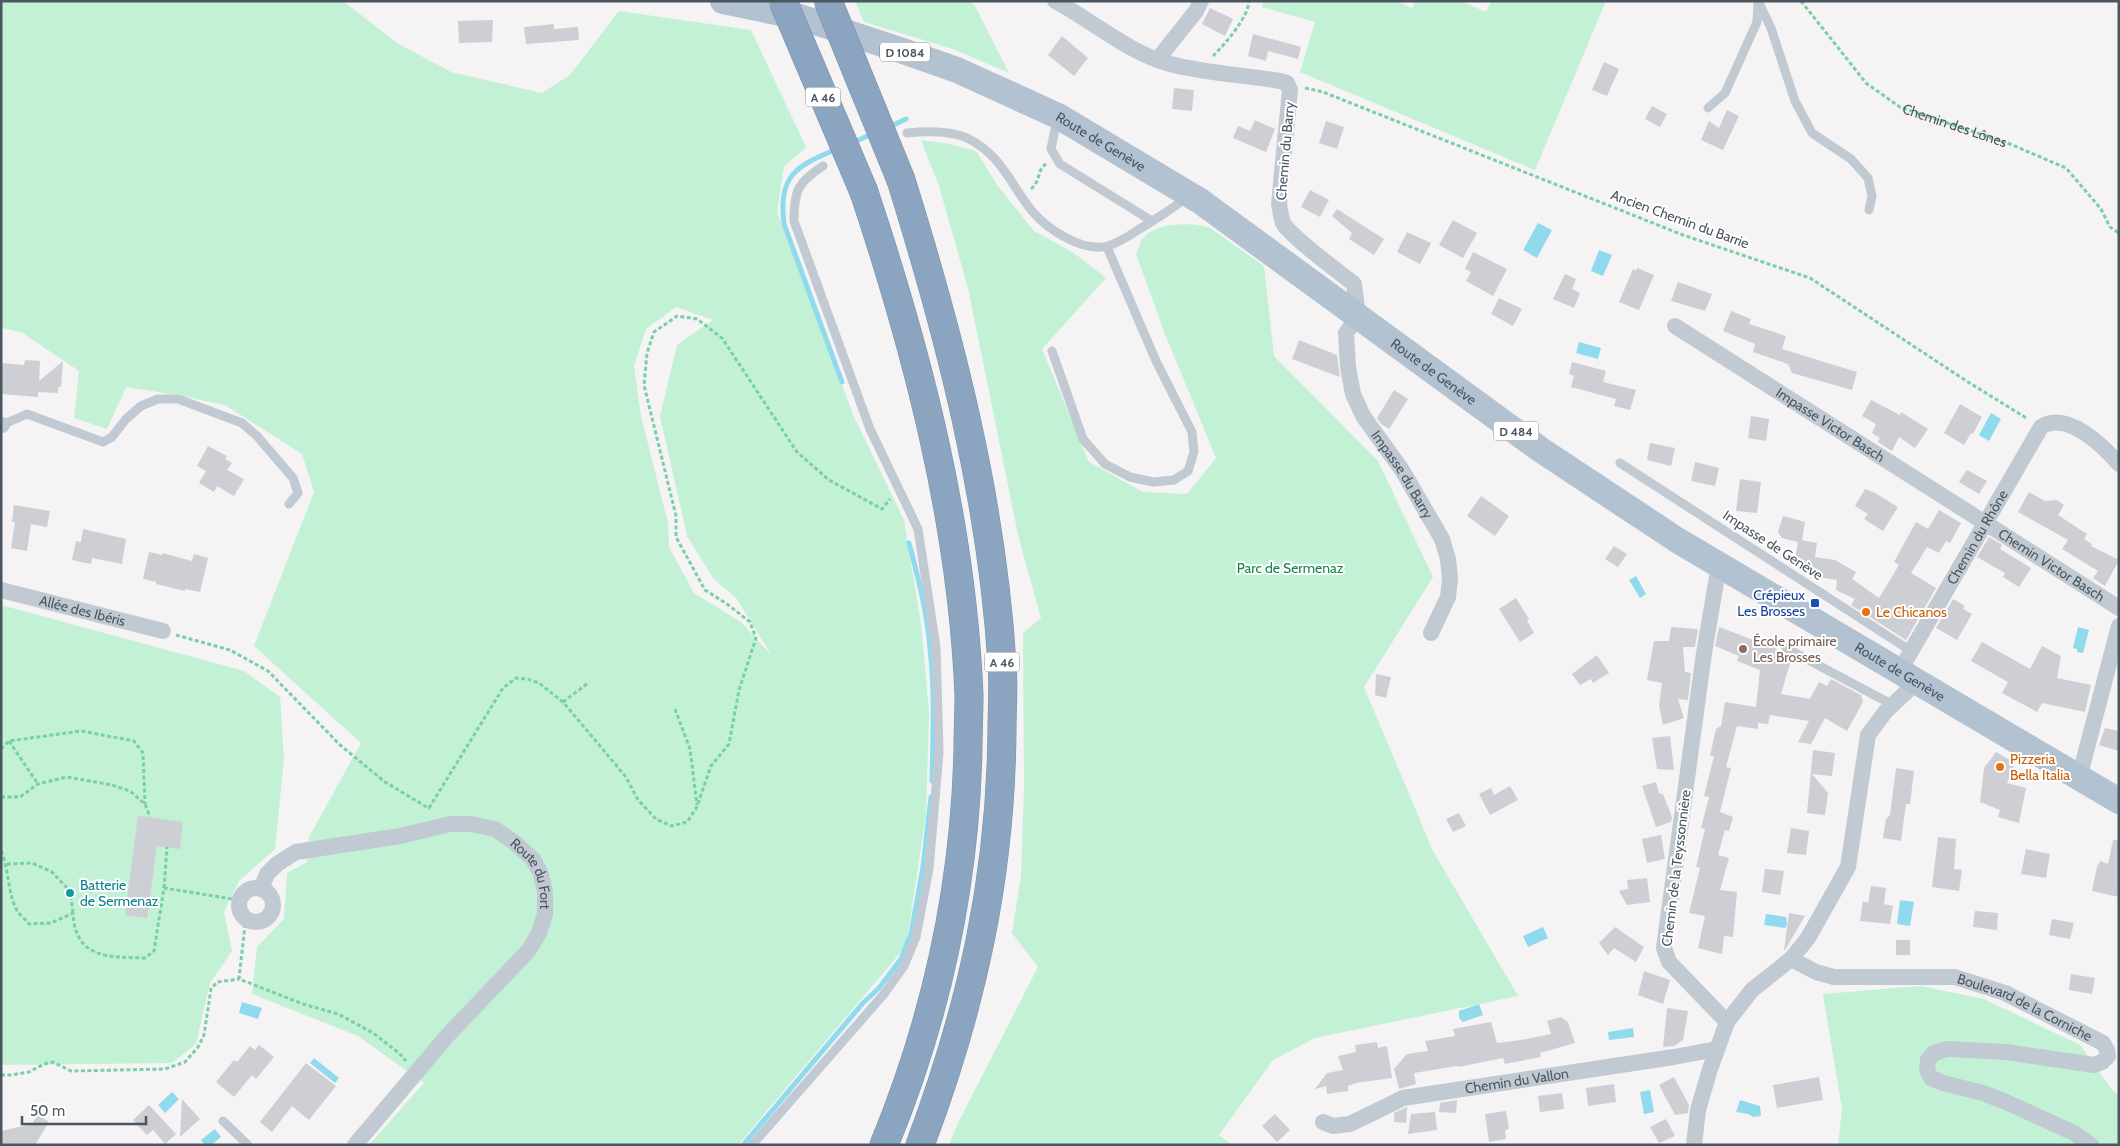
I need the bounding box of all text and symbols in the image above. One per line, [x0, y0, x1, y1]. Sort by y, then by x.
road number: D 1084 [880, 42, 930, 62]
road number: A 46 [806, 88, 840, 106]
street label: Chemin des Lônes [1900, 100, 2009, 151]
street label: Chemin du Barry [1272, 101, 1298, 201]
street label: Route de Genève [1052, 108, 1149, 175]
street label: Ancien Chemin du Barrie [1608, 186, 1752, 252]
street label: Route de Genève [1387, 334, 1480, 409]
street label: Impasse Victor Basch [1773, 383, 1888, 466]
road number: D 484 [1494, 422, 1538, 441]
street label: Impasse du Barry [1367, 427, 1437, 522]
street label: Chemin du Rhône [1943, 486, 2012, 588]
street label: Impasse de Genève [1720, 506, 1826, 584]
street label: Chemin Victor Basch [1995, 525, 2108, 606]
park label: Parc de Sermenaz [1237, 559, 1344, 577]
place label: Crépieux Les Brosses [1737, 586, 1805, 620]
street label: Allée des Ibéris [38, 591, 128, 630]
marker: Crépieux Les Brosses [1809, 597, 1821, 609]
place label: Le Chicanos [1876, 603, 1947, 621]
marker: Le Chicanos [1860, 606, 1872, 618]
place label: École primaire Les Brosses [1753, 632, 1837, 666]
street label: Route de Genève [1852, 638, 1948, 705]
marker: École primaire Les Brosses [1737, 643, 1749, 655]
road number: A 46 [984, 652, 1020, 672]
place label: Pizzeria Bella Italia [2010, 750, 2070, 784]
marker: Pizzeria Bella Italia [1994, 761, 2006, 773]
street label: Chemin de la Teyssonnière [1657, 789, 1695, 947]
street label: Route du Fort [506, 834, 554, 909]
place label: Batterie de Sermenaz [80, 876, 159, 910]
marker: Batterie de Sermenaz [64, 887, 76, 899]
street label: Boulevard de la Corniche [1955, 969, 2095, 1045]
street label: Chemin du Vallon [1464, 1064, 1570, 1098]
scale bar [22, 1094, 146, 1126]
text: 50 m [30, 1102, 65, 1120]

